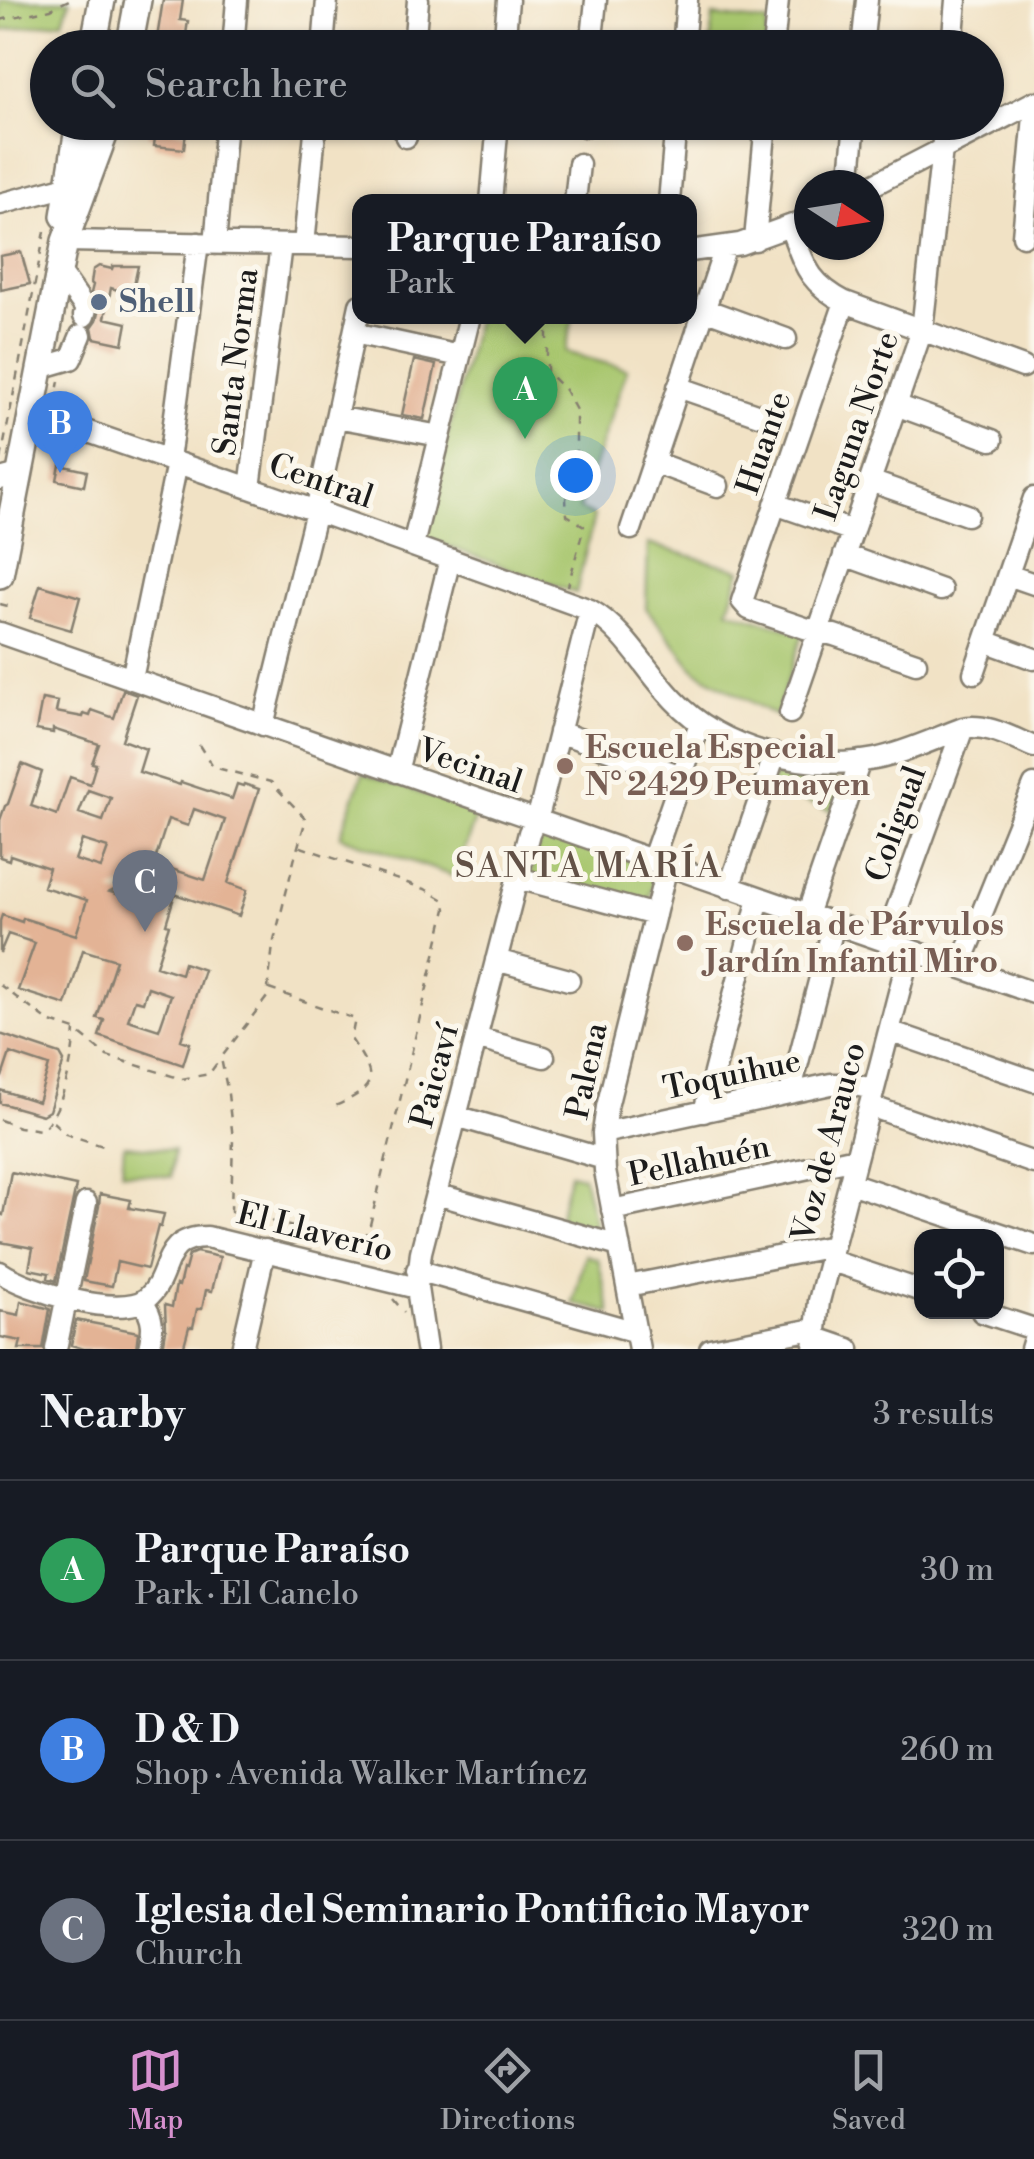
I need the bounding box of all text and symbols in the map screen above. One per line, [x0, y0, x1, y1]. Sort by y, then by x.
search box [30, 30, 1004, 140]
icon: search [65, 58, 120, 113]
text: Search here [145, 62, 348, 109]
north arrow [794, 170, 884, 260]
popup [352, 194, 697, 324]
text: Parque Paraíso [387, 216, 662, 263]
text: Park [387, 263, 454, 303]
street label: Santa Norma [205, 265, 267, 458]
place label: Shell [119, 282, 196, 322]
marker: Shell [88, 291, 110, 313]
street label: Laguna Norte [806, 326, 908, 526]
pin: A [492, 356, 558, 439]
street label: Huante [728, 386, 800, 500]
pin: B [28, 390, 92, 473]
street label: Central [263, 445, 379, 518]
your location [550, 450, 601, 501]
place label: Escuela Especial N° 2429 Peumayen [585, 728, 870, 805]
street label: Vecinal [412, 729, 528, 803]
marker: Escuela Especial N° 2429 Peumayen [554, 755, 576, 777]
street label: Coligual [857, 760, 936, 887]
district label: SANTA MARÍA [455, 843, 723, 888]
pin: C [112, 850, 178, 932]
place label: Escuela de Párvulos Jardín Infantil Miro [701, 905, 1004, 982]
marker: Escuela de Párvulos Jardín Infantil Miro [674, 932, 696, 954]
street label: Paicaví [402, 1018, 468, 1132]
street label: Palena [557, 1018, 617, 1123]
street label: Voz de Arauco [783, 1038, 875, 1247]
street label: Toquihue [660, 1041, 804, 1109]
street label: Pellahuén [625, 1126, 773, 1196]
street label: El Llaverío [233, 1193, 397, 1271]
map controls [914, 1229, 1004, 1319]
button: locate [914, 1229, 1004, 1319]
text: Nearby [40, 1388, 185, 1441]
text: 3 results [873, 1394, 994, 1434]
text: Parque Paraíso [135, 1527, 410, 1574]
text: A [61, 1550, 84, 1590]
text: 30 m [920, 1550, 994, 1590]
text: Park · El Canelo [135, 1574, 359, 1614]
text: D & D [135, 1707, 240, 1754]
text: B [60, 1730, 85, 1770]
text: 260 m [901, 1730, 994, 1770]
text: Shop · Avenida Walker Martínez [135, 1754, 587, 1794]
text: Iglesia del Seminario Pontificio Mayor [135, 1887, 810, 1934]
text: C [61, 1910, 84, 1950]
text: 320 m [902, 1910, 994, 1950]
text: Church [135, 1934, 243, 1974]
tab: Map [128, 2043, 183, 2138]
tab: Directions [440, 2043, 575, 2138]
tab: Saved [832, 2043, 906, 2138]

